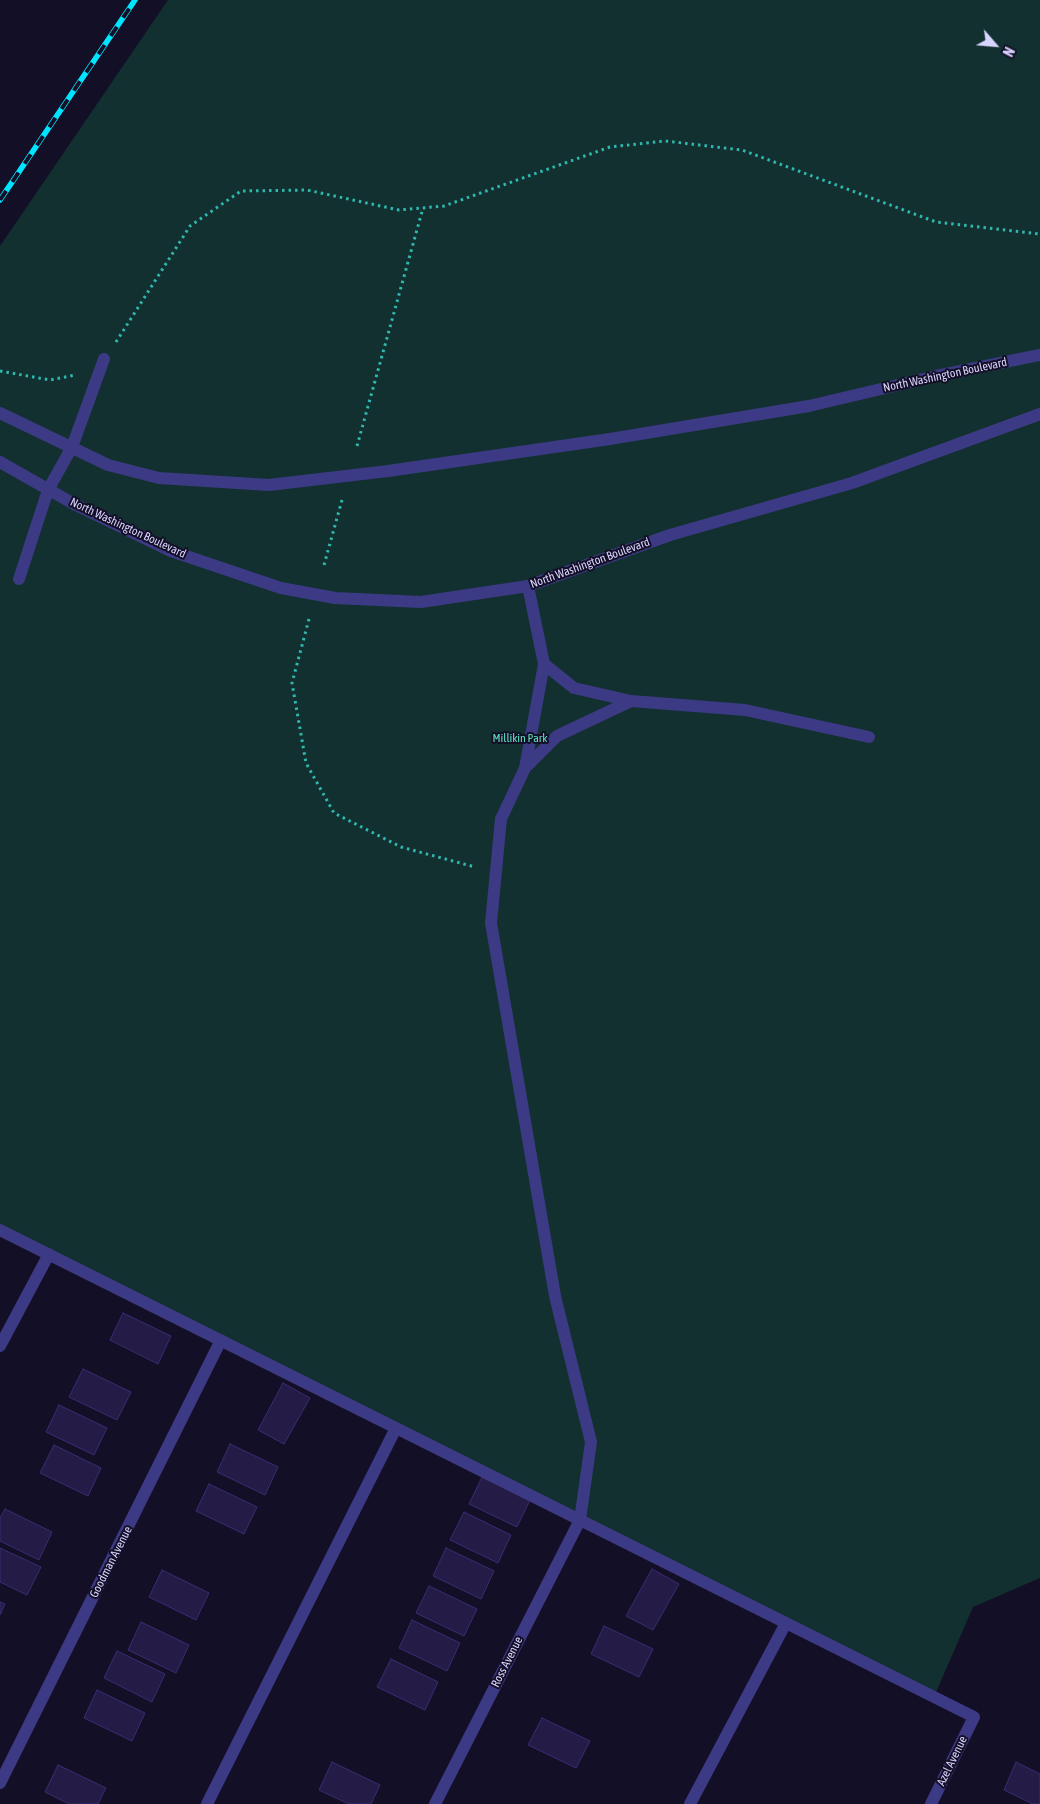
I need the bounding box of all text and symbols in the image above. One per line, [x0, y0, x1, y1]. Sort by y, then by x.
north arrow [970, 20, 1020, 70]
text: N [999, 44, 1017, 59]
street label: North Washington Boulevard [882, 355, 1008, 395]
street label: North Washington Boulevard [68, 495, 188, 561]
street label: North Washington Boulevard [528, 535, 652, 591]
park label: Millikin Park [492, 731, 548, 745]
street label: Goodman Avenue [87, 1524, 135, 1600]
street label: Ross Avenue [488, 1634, 526, 1690]
street label: Azel Avenue [934, 1734, 970, 1788]

